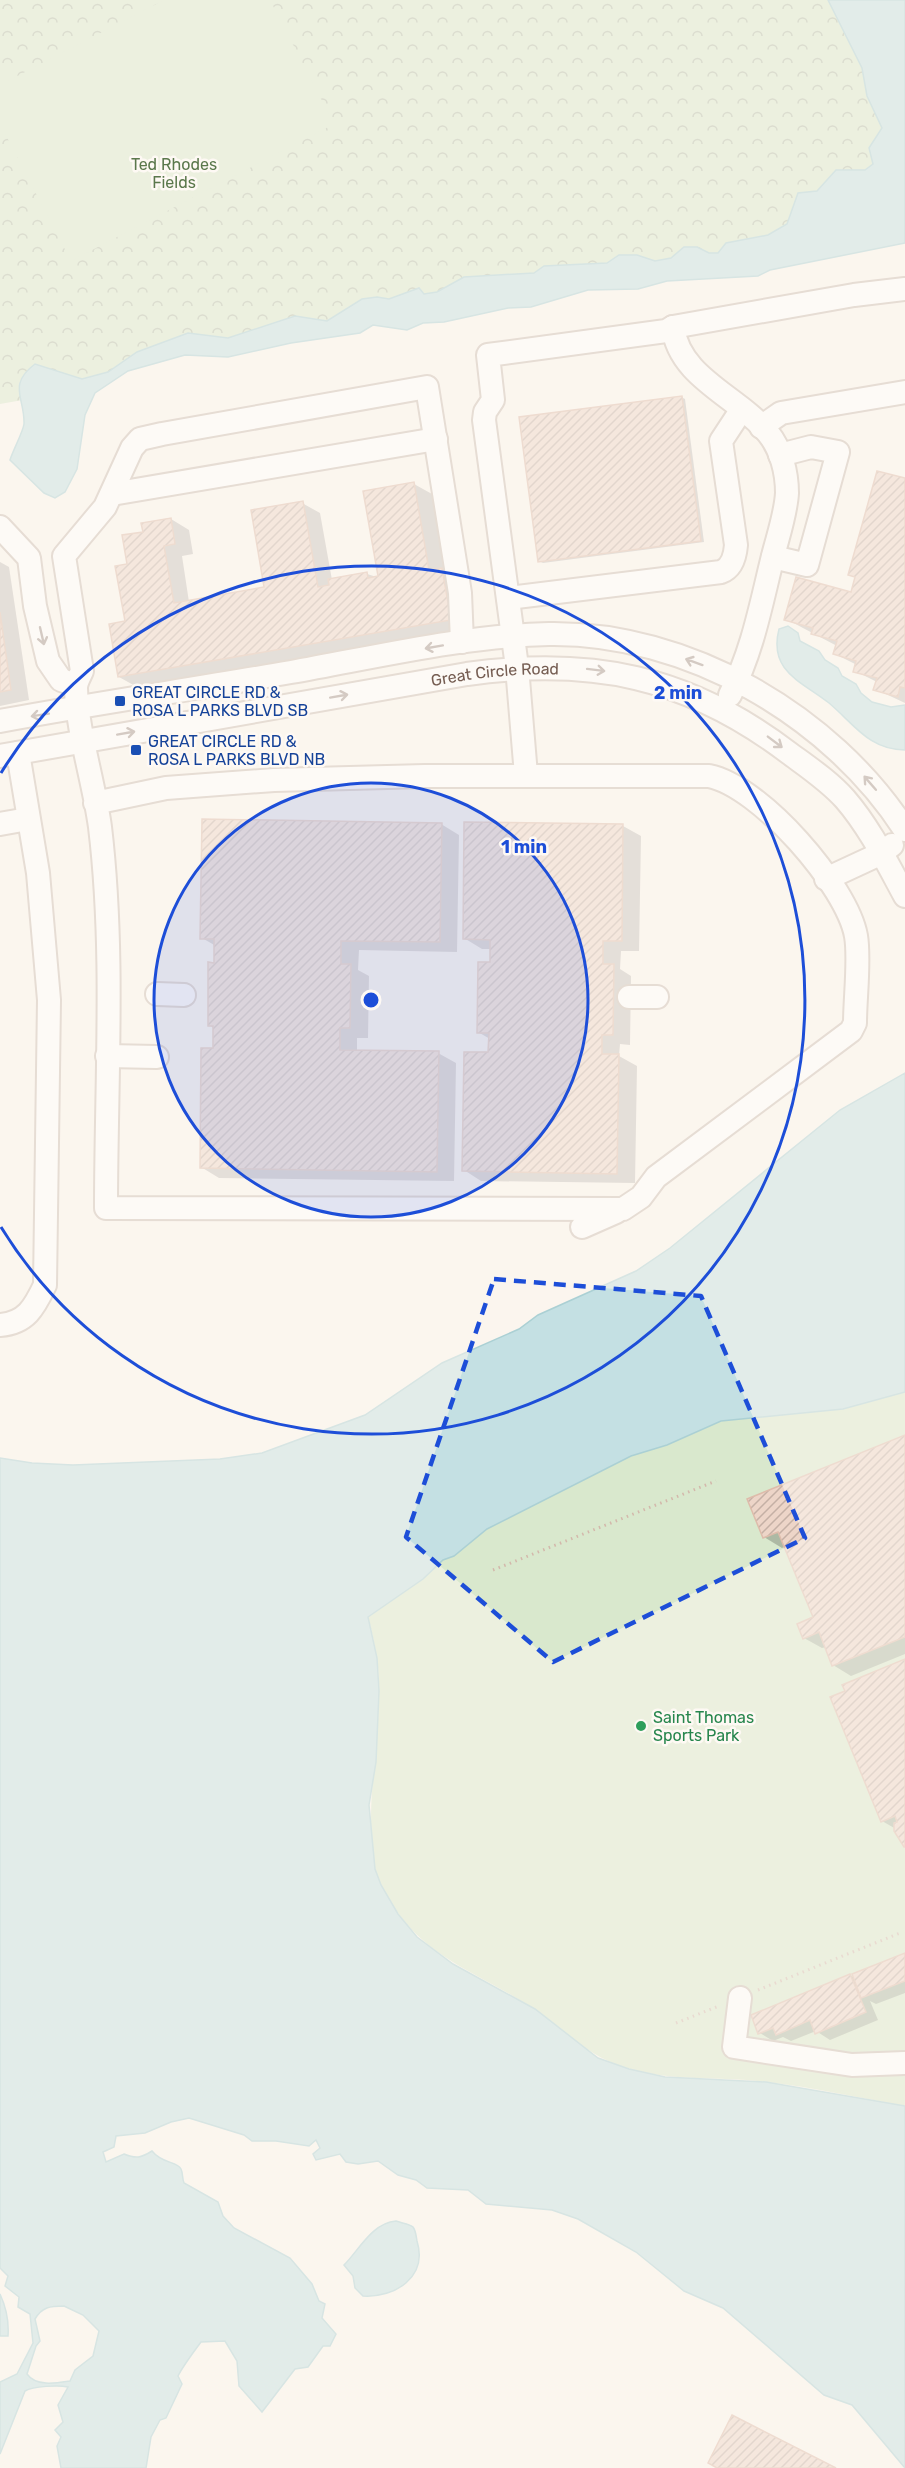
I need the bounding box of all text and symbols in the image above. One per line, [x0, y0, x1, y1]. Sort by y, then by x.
park label: Ted Rhodes Fields [131, 155, 217, 192]
one-way arrow [37, 626, 48, 645]
one-way arrow [425, 642, 444, 653]
one-way arrow [685, 655, 704, 666]
street label: Great Circle Road [429, 659, 559, 690]
one-way arrow [586, 665, 605, 676]
text: 2 min [654, 682, 702, 704]
place label: GREAT CIRCLE RD & ROSA L PARKS BLVD SB [132, 683, 308, 720]
one-way arrow [328, 690, 348, 701]
marker: GREAT CIRCLE RD & ROSA L PARKS BLVD SB [113, 694, 127, 708]
one-way arrow [30, 710, 50, 721]
one-way arrow [116, 727, 135, 738]
place label: GREAT CIRCLE RD & ROSA L PARKS BLVD NB [148, 732, 325, 769]
one-way arrow [767, 735, 783, 748]
marker: GREAT CIRCLE RD & ROSA L PARKS BLVD NB [129, 743, 143, 757]
one-way arrow [863, 776, 877, 791]
text: 1 min [501, 836, 547, 858]
centre of rings [361, 990, 381, 1010]
place label: Saint Thomas Sports Park [653, 1708, 754, 1745]
marker: Saint Thomas Sports Park [634, 1719, 648, 1733]

